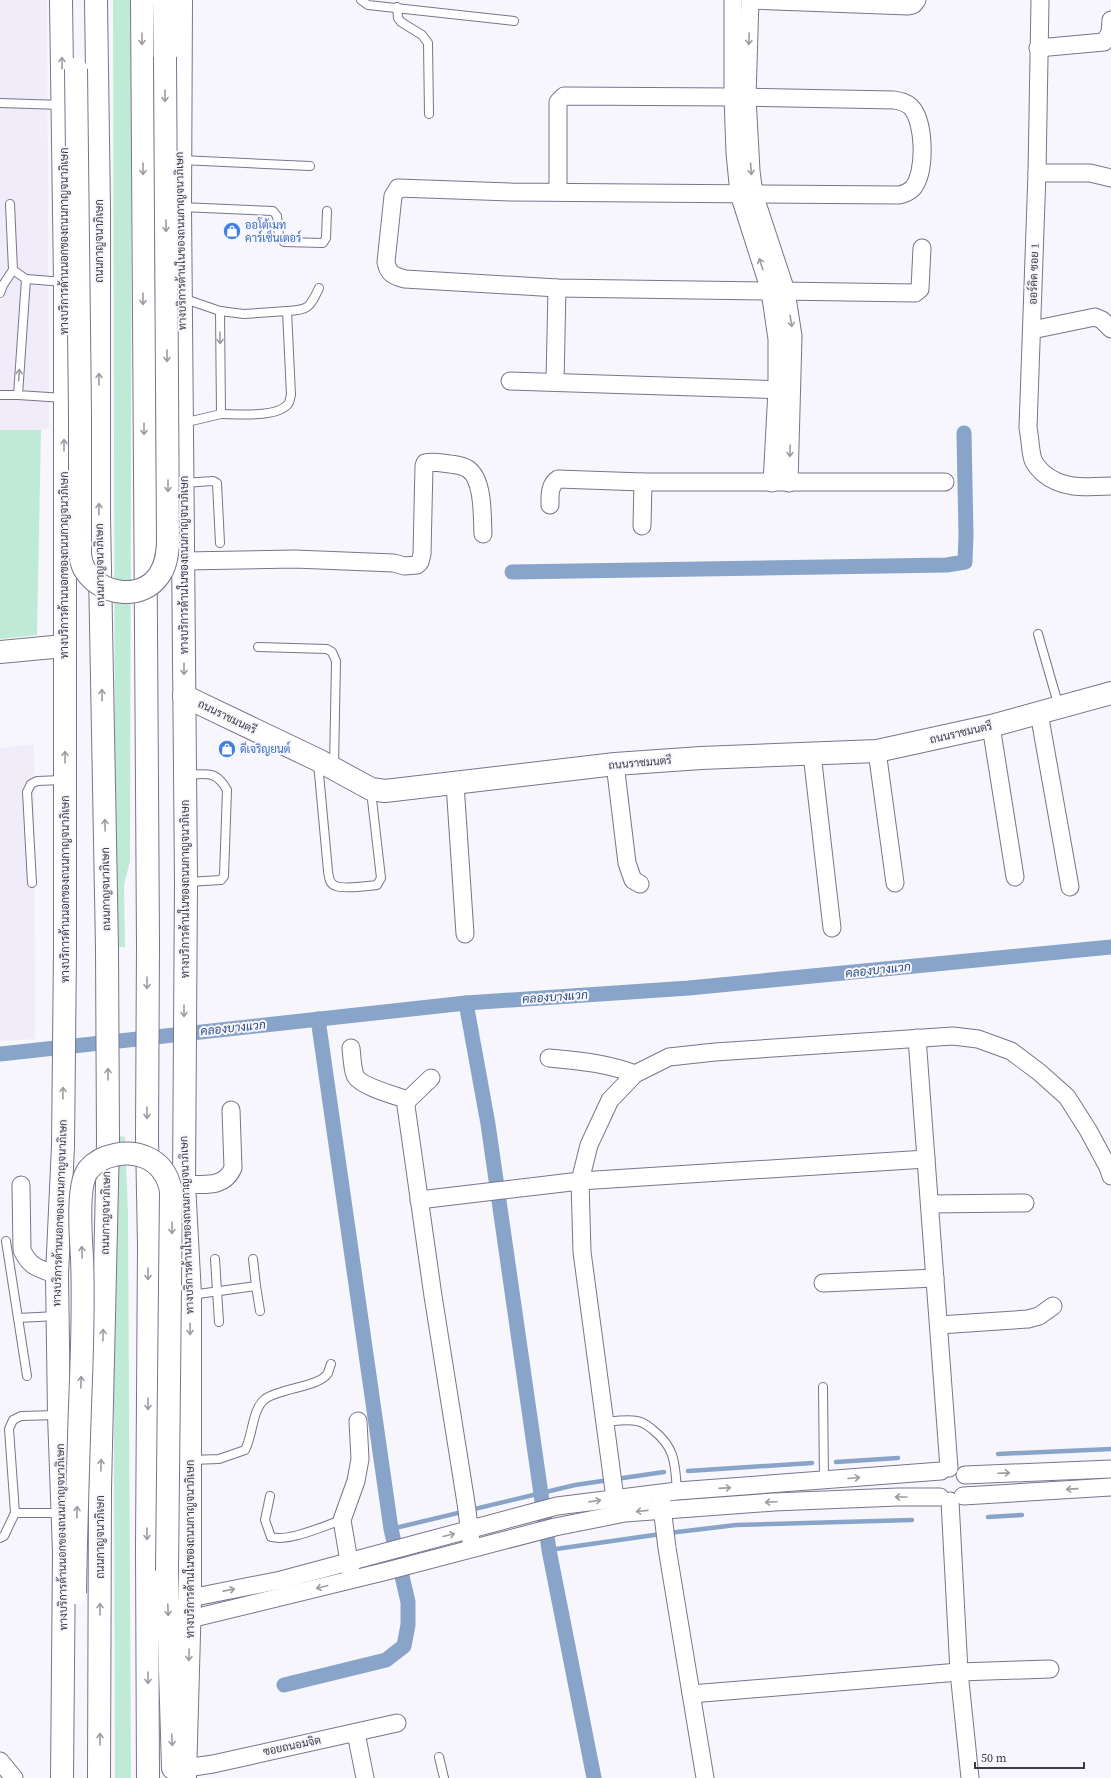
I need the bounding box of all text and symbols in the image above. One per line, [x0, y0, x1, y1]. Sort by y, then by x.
one-way arrow [138, 32, 146, 45]
one-way arrow [745, 32, 752, 45]
one-way arrow [58, 57, 66, 70]
one-way arrow [161, 89, 169, 102]
street label: ทางบริการด้านนอกของถนนกาญจนาภิเษก [57, 147, 72, 335]
street label: ทางบริการด้านในของถนนกาญจนาภิเษก [171, 152, 190, 330]
one-way arrow [139, 162, 147, 175]
one-way arrow [747, 162, 754, 175]
street label: ถนนกาญจนาภิเษก [92, 199, 107, 283]
place label: ออโต้เมท คาร์เซ็นเตอร์ [245, 217, 301, 246]
one-way arrow [162, 219, 170, 232]
shop icon: ออโต้เมท คาร์เซ็นเตอร์ [222, 221, 242, 241]
street label: ออร์คิด ซอย 1 [1024, 243, 1043, 305]
one-way arrow [757, 258, 765, 270]
one-way arrow [139, 292, 147, 305]
one-way arrow [787, 314, 795, 327]
one-way arrow [216, 331, 224, 344]
one-way arrow [163, 349, 171, 362]
one-way arrow [15, 369, 22, 382]
one-way arrow [95, 373, 103, 386]
one-way arrow [140, 422, 148, 435]
one-way arrow [60, 439, 68, 452]
one-way arrow [786, 444, 793, 457]
street label: ทางบริการด้านนอกของถนนกาญจนาภิเษก [57, 471, 72, 659]
street label: ทางบริการด้านในของถนนกาญจนาภิเษก [176, 476, 192, 654]
one-way arrow [164, 479, 172, 492]
one-way arrow [95, 503, 103, 516]
street label: ถนนกาญจนาภิเษก [92, 523, 108, 607]
one-way arrow [180, 662, 188, 675]
one-way arrow [98, 689, 106, 702]
street label: ถนนราชมนตรี [195, 695, 259, 738]
street label: ถนนราชมนตรี [928, 718, 994, 747]
shop icon: ดีเจริญยนต์ [217, 739, 237, 759]
place label: ดีเจริญยนต์ [240, 741, 290, 757]
one-way arrow [61, 751, 68, 764]
street label: ถนนราชมนตรี [608, 752, 672, 773]
street label: ทางบริการด้านนอกของถนนกาญจนาภิเษก [58, 795, 73, 983]
street label: ทางบริการด้านในของถนนกาญจนาภิเษก [177, 800, 193, 978]
one-way arrow [101, 819, 109, 832]
street label: ถนนกาญจนาภิเษก [98, 847, 114, 931]
water label: คลองบางแวก [844, 959, 912, 981]
one-way arrow [144, 976, 151, 989]
water label: คลองบางแวก [522, 987, 588, 1007]
one-way arrow [181, 1004, 188, 1017]
water label: คลองบางแวก [199, 1017, 267, 1039]
one-way arrow [104, 1068, 111, 1081]
one-way arrow [60, 1087, 67, 1100]
one-way arrow [143, 1106, 151, 1119]
street label: ทางบริการด้านนอกของถนนกาญจนาภิเษก [49, 1119, 71, 1307]
street label: ทางบริการด้านในของถนนกาญจนาภิเษก [175, 1135, 198, 1315]
street label: ถนนกาญจนาภิเษก [98, 1171, 114, 1255]
one-way arrow [168, 1221, 176, 1234]
one-way arrow [78, 1246, 85, 1259]
one-way arrow [144, 1267, 152, 1280]
one-way arrow [186, 1322, 194, 1335]
one-way arrow [100, 1329, 107, 1342]
one-way arrow [77, 1376, 85, 1389]
one-way arrow [144, 1397, 152, 1410]
street label: ทางบริการด้านนอกของถนนกาญจนาภิเษก [53, 1443, 71, 1631]
one-way arrow [97, 1459, 104, 1472]
street label: ทางบริการด้านในของถนนกาญจนาภิเษก [182, 1460, 198, 1638]
one-way arrow [997, 1469, 1010, 1477]
one-way arrow [847, 1475, 860, 1482]
one-way arrow [718, 1485, 731, 1492]
one-way arrow [1066, 1486, 1079, 1493]
one-way arrow [895, 1493, 908, 1501]
street label: ถนนกาญจนาภิเษก [93, 1495, 108, 1579]
one-way arrow [588, 1497, 601, 1505]
one-way arrow [765, 1499, 778, 1506]
one-way arrow [73, 1506, 81, 1519]
one-way arrow [636, 1508, 649, 1515]
one-way arrow [143, 1527, 151, 1540]
one-way arrow [442, 1531, 455, 1538]
one-way arrow [316, 1584, 329, 1591]
one-way arrow [222, 1586, 235, 1594]
one-way arrow [96, 1603, 104, 1616]
one-way arrow [164, 1603, 172, 1616]
one-way arrow [185, 1648, 193, 1661]
one-way arrow [144, 1671, 152, 1684]
one-way arrow [96, 1733, 104, 1746]
one-way arrow [168, 1733, 175, 1746]
street label: ซอยถนอมจิต [262, 1733, 322, 1759]
scale bar [975, 1744, 1084, 1770]
text: 50 m [981, 1750, 1007, 1766]

